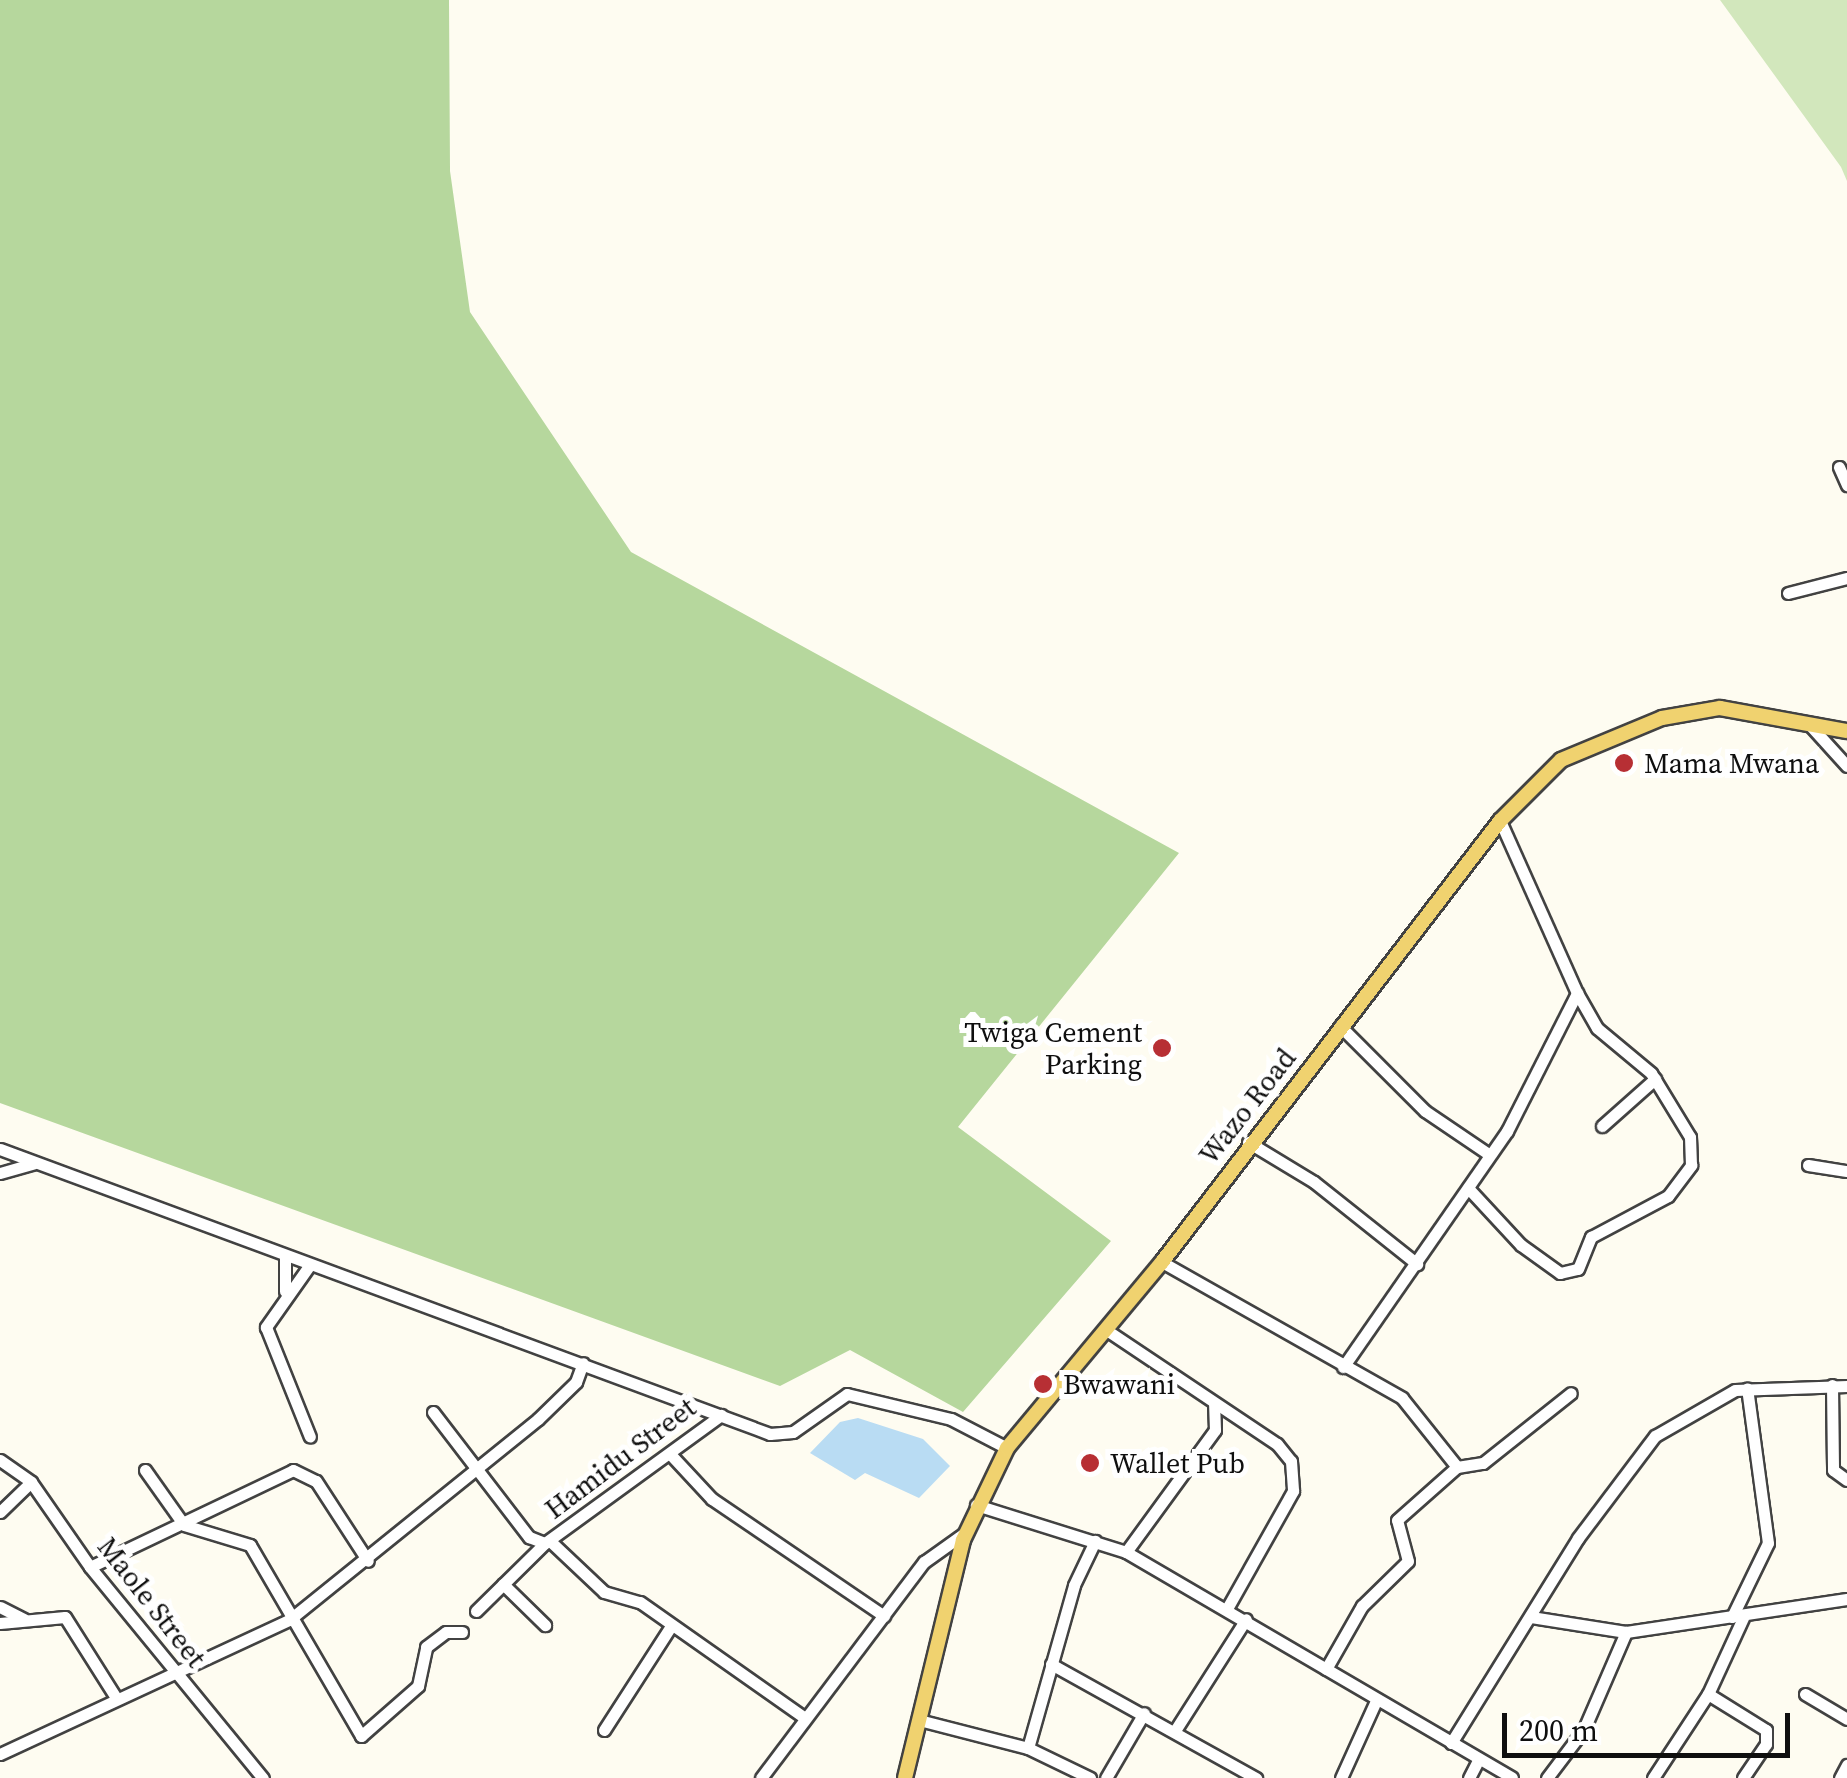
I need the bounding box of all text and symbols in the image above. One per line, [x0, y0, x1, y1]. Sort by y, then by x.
place label: Mama Mwana [1644, 746, 1819, 780]
marker: Mama Mwana [1613, 752, 1635, 774]
place label: Twiga Cement Parking [964, 1015, 1142, 1081]
marker: Twiga Cement Parking [1151, 1037, 1173, 1059]
street label: Wazo Road [1191, 1042, 1303, 1170]
place label: Bwawani [1063, 1367, 1175, 1401]
marker: Bwawani [1032, 1373, 1054, 1395]
street label: Hamidu Street [538, 1390, 702, 1526]
place label: Wallet Pub [1110, 1446, 1245, 1480]
marker: Wallet Pub [1079, 1452, 1101, 1474]
street label: Maole Street [91, 1530, 213, 1674]
scale bar [1507, 1693, 1794, 1755]
text: 200 m [1519, 1710, 1598, 1751]

